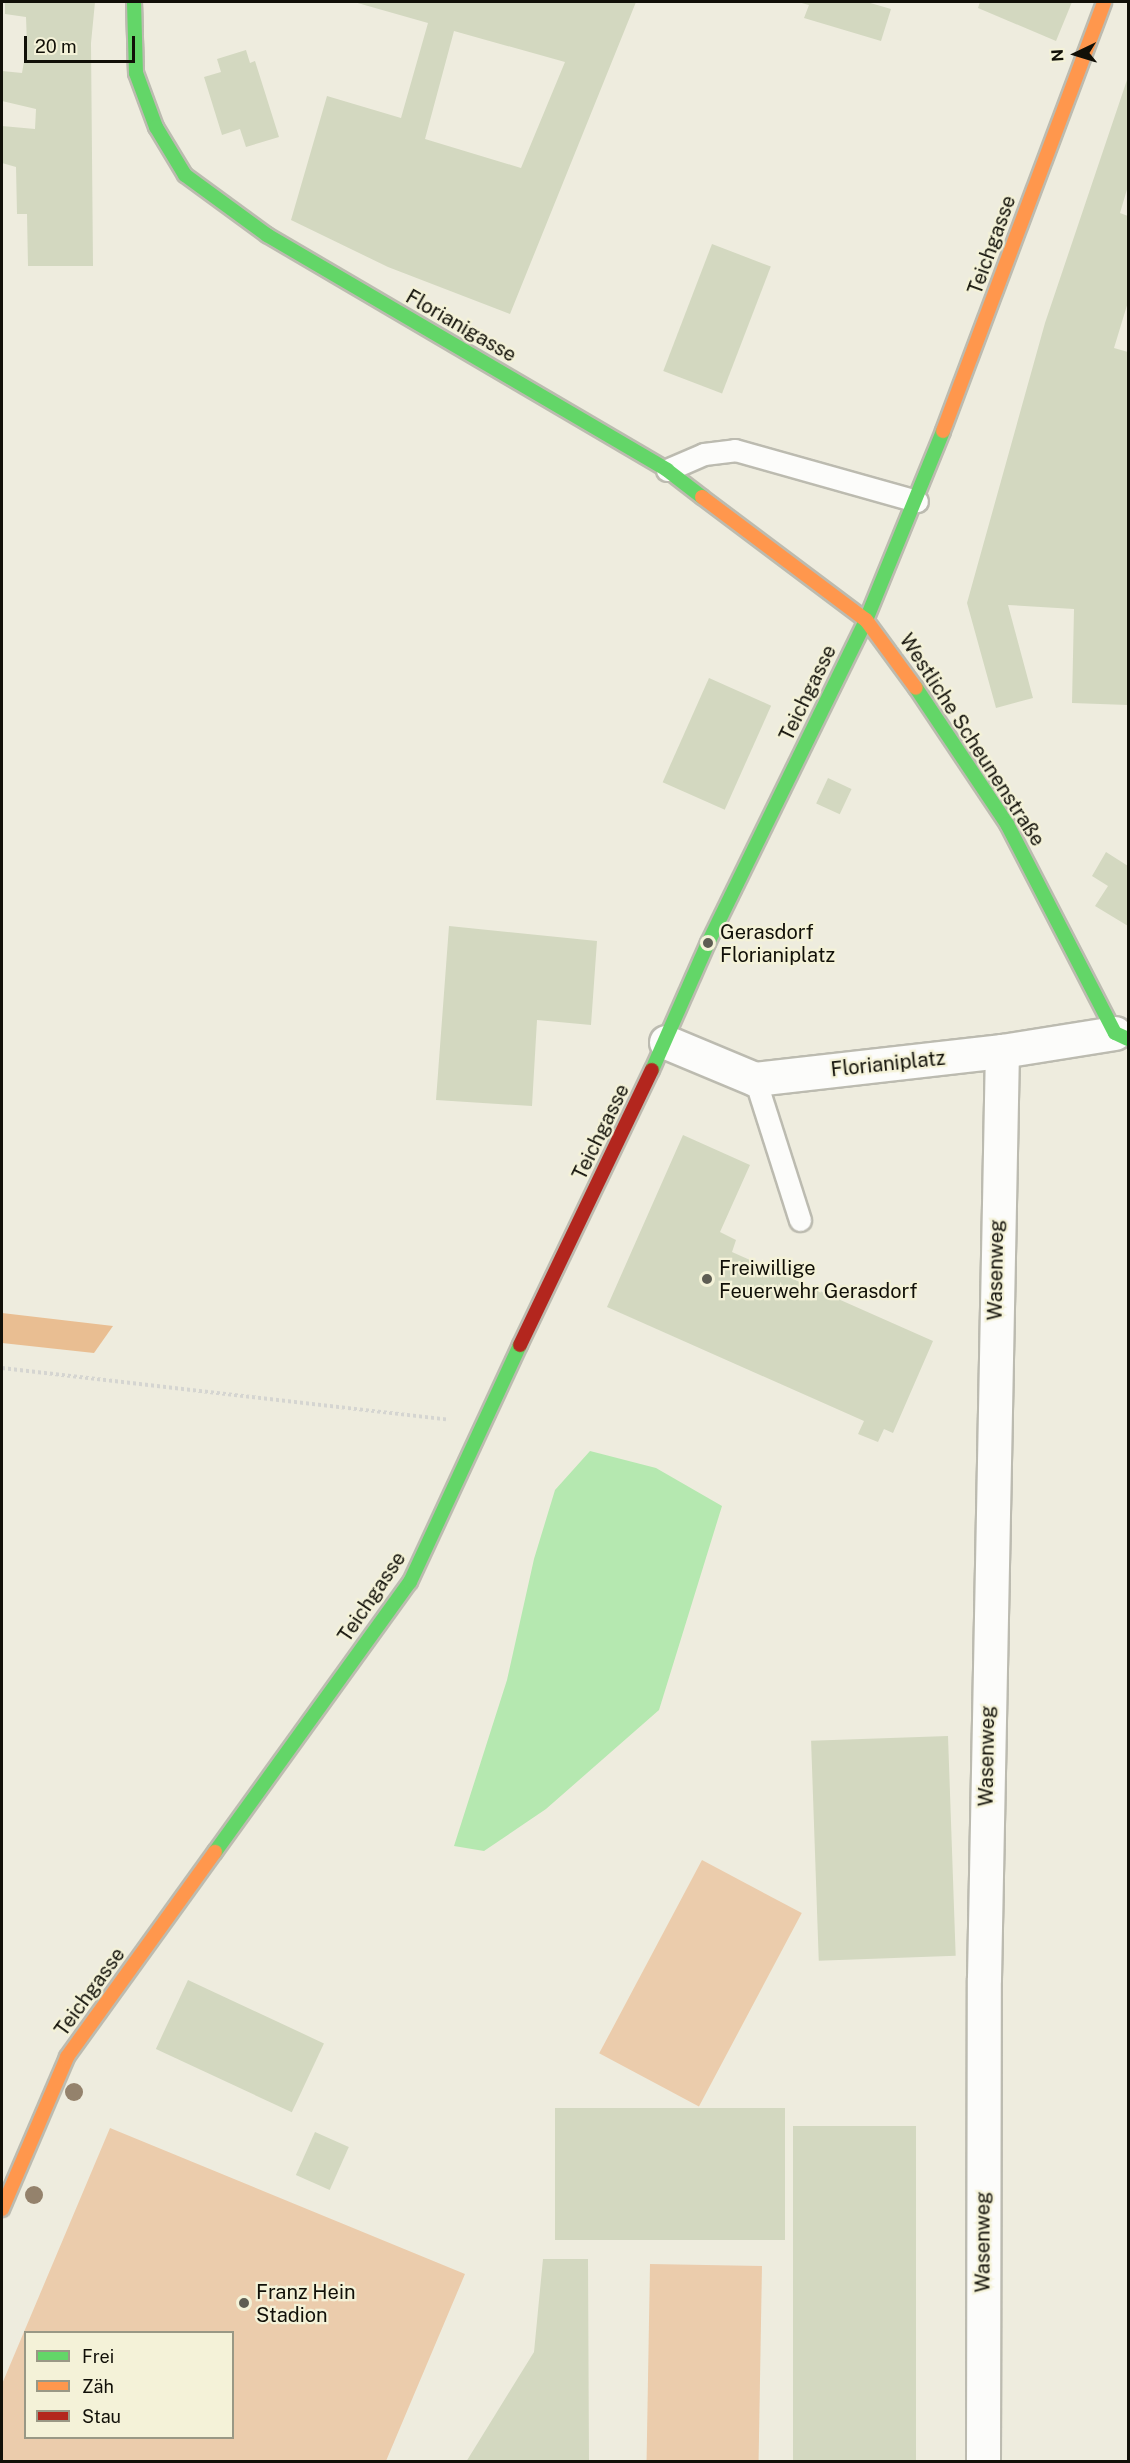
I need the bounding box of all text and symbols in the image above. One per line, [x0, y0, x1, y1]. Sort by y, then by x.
scale bar [27, 24, 138, 62]
north arrow [1046, 24, 1106, 84]
text: 20 m [35, 36, 77, 57]
text: N [1048, 48, 1067, 62]
street label: Teichgasse [963, 192, 1021, 298]
street label: Florianigasse [401, 285, 521, 367]
street label: Westliche Scheunenstraße [894, 629, 1050, 851]
street label: Teichgasse [774, 641, 842, 745]
place label: Gerasdorf Florianiplatz [720, 920, 835, 967]
marker: Gerasdorf Florianiplatz [701, 936, 715, 950]
street label: Florianiplatz [830, 1046, 946, 1082]
street label: Teichgasse [567, 1080, 635, 1184]
street label: Wasenweg [983, 1219, 1009, 1321]
place label: Freiwillige Feuerwehr Gerasdorf [719, 1256, 918, 1303]
marker: Freiwillige Feuerwehr Gerasdorf [700, 1272, 714, 1286]
street label: Teichgasse [333, 1547, 411, 1647]
street label: Wasenweg [974, 1705, 1000, 1807]
street label: Teichgasse [50, 1943, 130, 2041]
street label: Wasenweg [971, 2192, 995, 2292]
place label: Franz Hein Stadion [256, 2280, 356, 2327]
marker: Franz Hein Stadion [237, 2296, 251, 2310]
legend [24, 2331, 234, 2439]
text: Frei [82, 2346, 114, 2367]
text: Zäh [82, 2376, 114, 2397]
text: Stau [82, 2406, 121, 2427]

